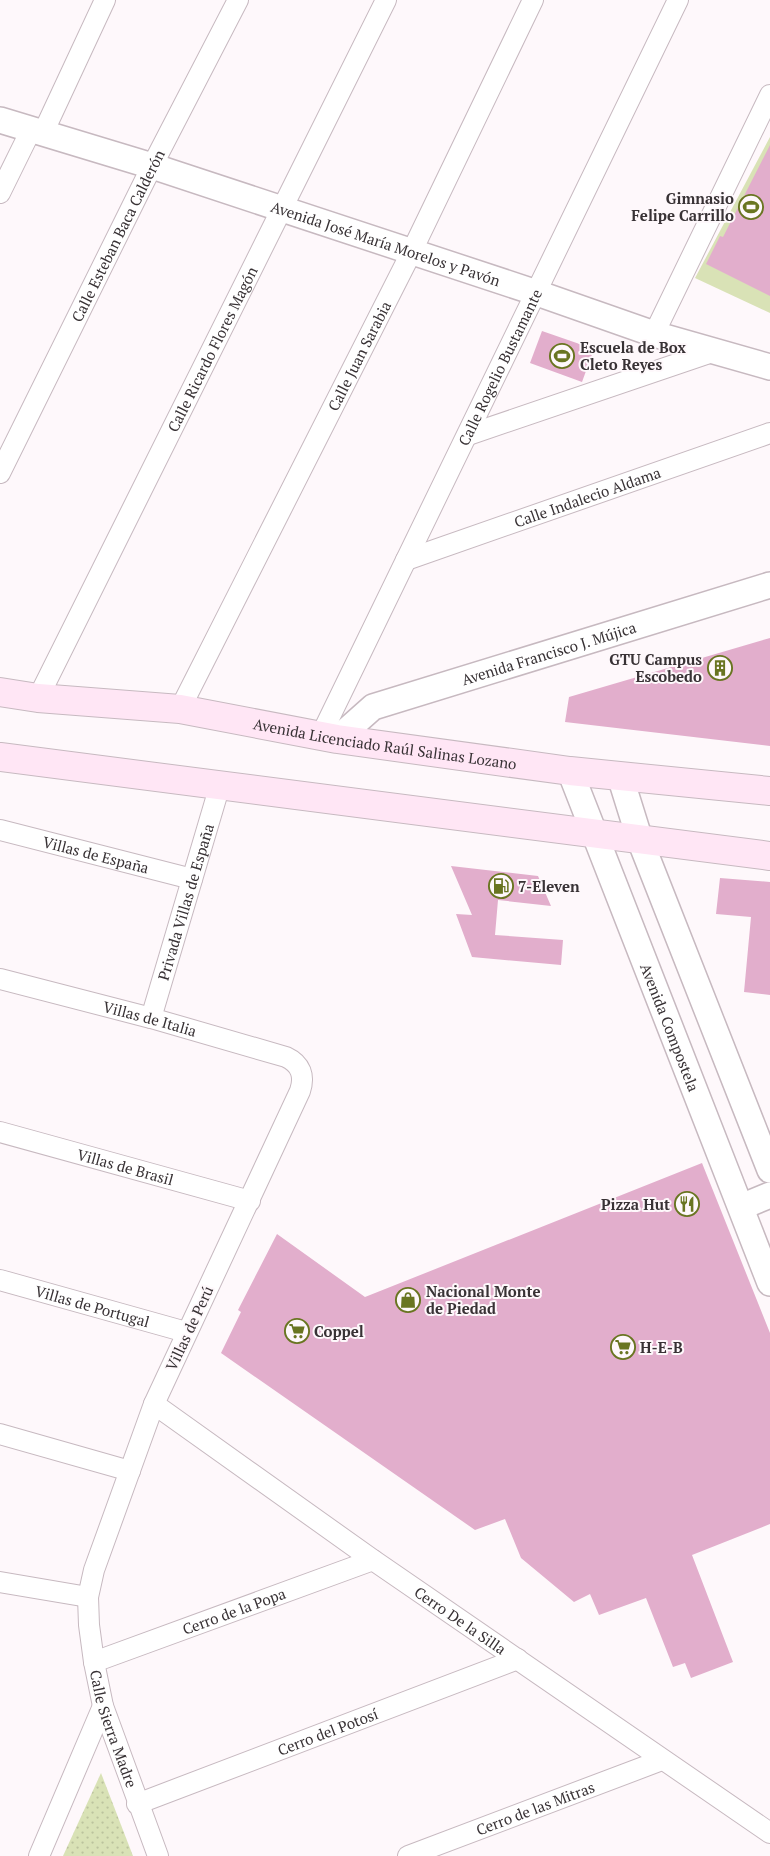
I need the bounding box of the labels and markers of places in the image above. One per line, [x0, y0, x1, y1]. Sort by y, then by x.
place label: Gimnasio Felipe Carrillo [631, 188, 734, 225]
sports icon: Gimnasio Felipe Carrillo [738, 194, 764, 220]
place label: Escuela de Box Cleto Reyes [580, 337, 686, 374]
sports icon: Escuela de Box Cleto Reyes [549, 343, 575, 369]
place label: GTU Campus Escobedo [609, 649, 702, 686]
building icon: GTU Campus Escobedo [707, 655, 733, 681]
fuel station icon: 7-Eleven [488, 873, 514, 899]
place label: 7-Eleven [518, 876, 580, 896]
restaurant icon: Pizza Hut [674, 1191, 700, 1217]
place label: Pizza Hut [601, 1194, 670, 1214]
place label: Nacional Monte de Piedad [426, 1281, 540, 1318]
shop icon: Nacional Monte de Piedad [395, 1287, 421, 1313]
supermarket icon: Coppel [284, 1318, 310, 1344]
place label: Coppel [314, 1321, 364, 1341]
supermarket icon: H-E-B [610, 1334, 636, 1360]
place label: H-E-B [640, 1337, 683, 1357]

